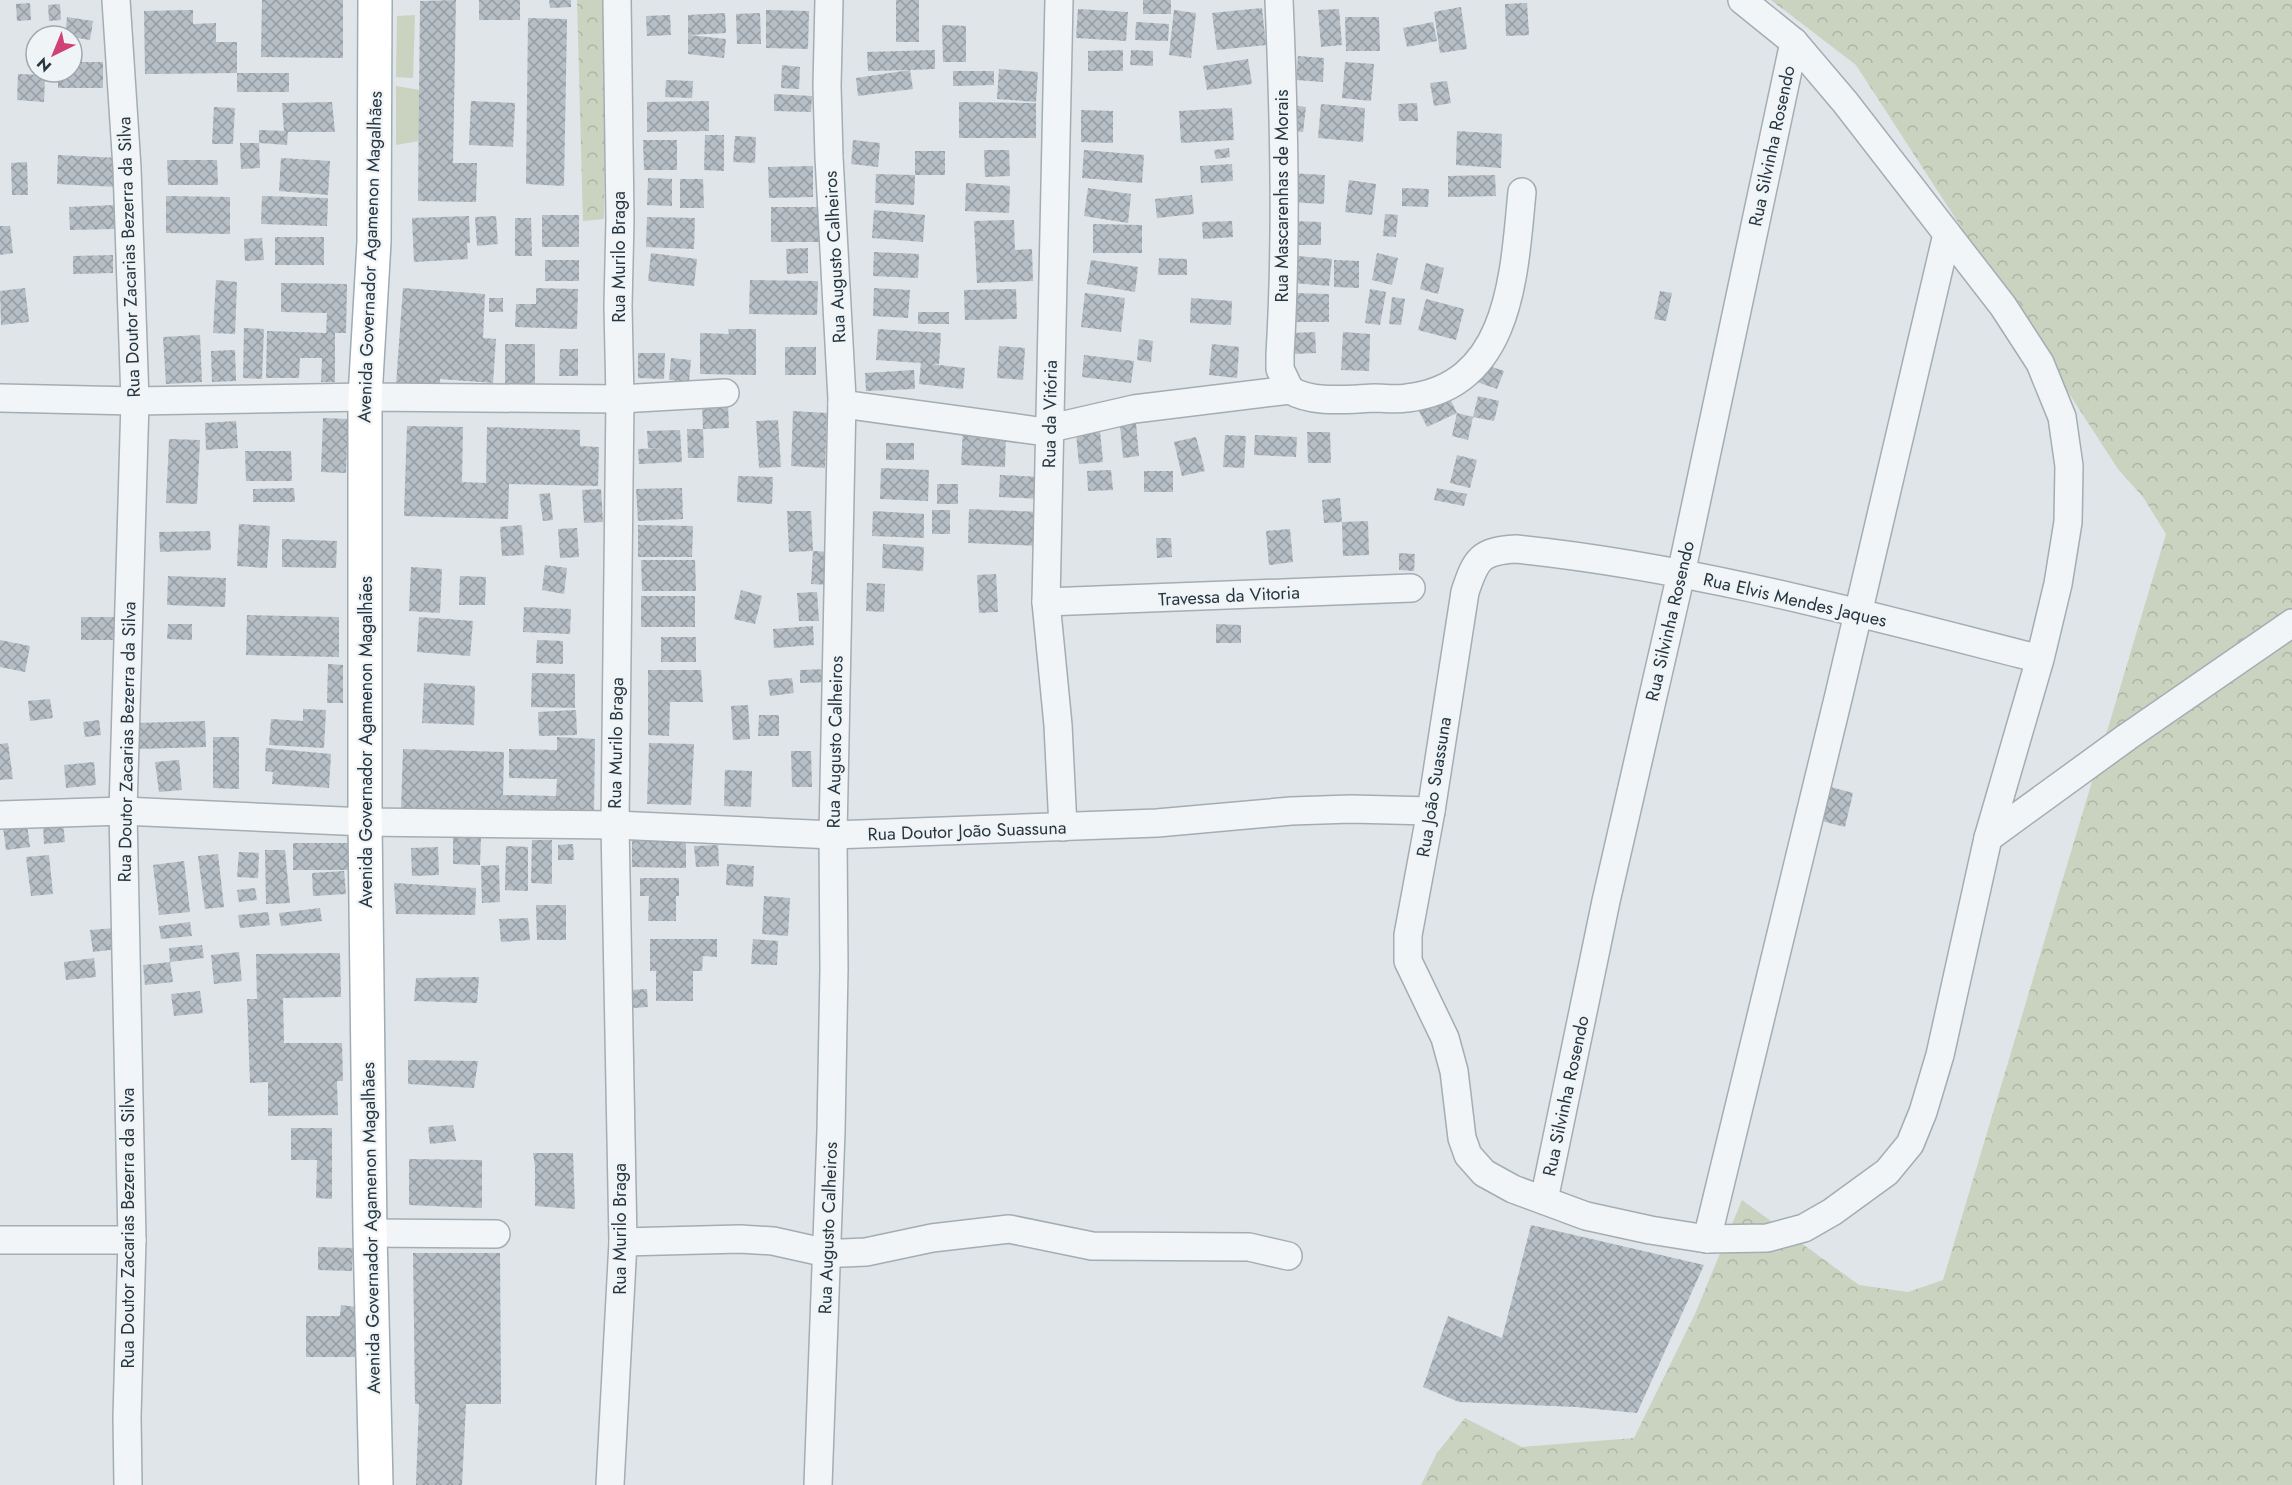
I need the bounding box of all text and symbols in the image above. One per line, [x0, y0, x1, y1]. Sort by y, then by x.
north arrow [24, 24, 84, 84]
text: N [32, 52, 57, 77]
street label: Rua Silvinha Rosendo [1742, 63, 1802, 229]
street label: Rua Mascarenhas de Morais [1269, 90, 1295, 302]
street label: Avenida Governador Agamenon Magalhães [351, 91, 389, 423]
street label: Rua Doutor Zacarias Bezerra da Silva [111, 116, 147, 398]
street label: Rua Augusto Calheiros [818, 170, 852, 344]
street label: Rua Murilo Braga [606, 191, 632, 323]
street label: Rua da Vitória [1036, 360, 1064, 468]
street label: Rua Silvinha Rosendo [1639, 538, 1701, 704]
street label: Rua Elvis Mendes Jaques [1701, 566, 1889, 634]
street label: Avenida Governador Agamenon Magalhães [353, 576, 379, 908]
street label: Travessa da Vitoria [1158, 579, 1300, 613]
street label: Rua Doutor Zacarias Bezerra da Silva [112, 601, 142, 883]
street label: Rua Augusto Calheiros [820, 655, 850, 829]
street label: Rua Murilo Braga [602, 677, 630, 809]
street label: Rua João Suassuna [1410, 715, 1458, 859]
street label: Rua Doutor João Suassuna [867, 815, 1067, 847]
street label: Rua Silvinha Rosendo [1536, 1013, 1596, 1179]
street label: Avenida Governador Agamenon Magalhães [355, 1062, 387, 1394]
street label: Rua Doutor Zacarias Bezerra da Silva [115, 1087, 141, 1369]
street label: Rua Augusto Calheiros [812, 1141, 844, 1315]
street label: Rua Murilo Braga [607, 1163, 633, 1295]

